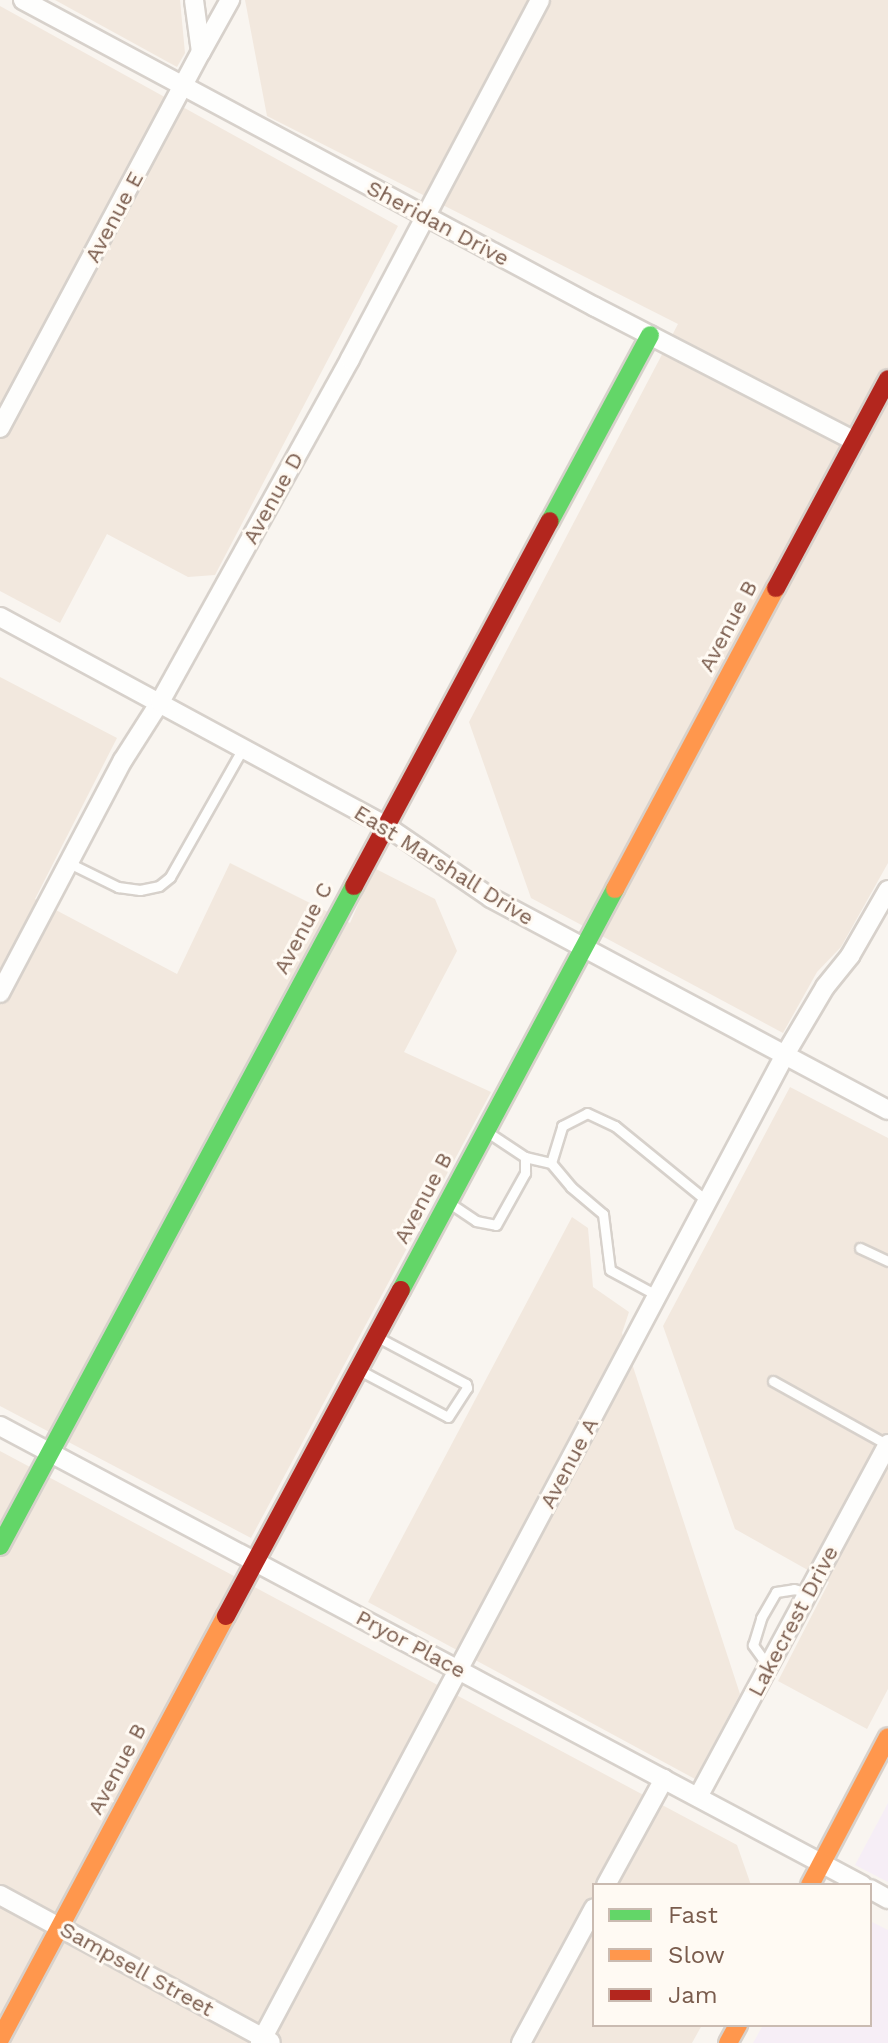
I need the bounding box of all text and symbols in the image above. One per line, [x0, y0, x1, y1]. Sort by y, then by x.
street label: Avenue E [79, 167, 149, 267]
street label: Sheridan Drive [362, 174, 514, 272]
street label: Avenue D [237, 447, 309, 549]
street label: Avenue B [693, 576, 763, 676]
street label: East Marshall Drive [349, 799, 539, 931]
street label: Avenue C [268, 877, 338, 979]
street label: Avenue B [388, 1148, 458, 1248]
street label: Avenue A [534, 1413, 604, 1513]
street label: Lakecrest Drive [742, 1541, 844, 1701]
street label: Pryor Place [351, 1604, 471, 1684]
street label: Avenue B [82, 1719, 152, 1819]
legend [592, 1883, 872, 2027]
text: Fast [668, 1901, 718, 1929]
street label: Sampsell Street [55, 1916, 219, 2022]
text: Slow [668, 1941, 725, 1969]
text: Jam [668, 1981, 718, 2009]

